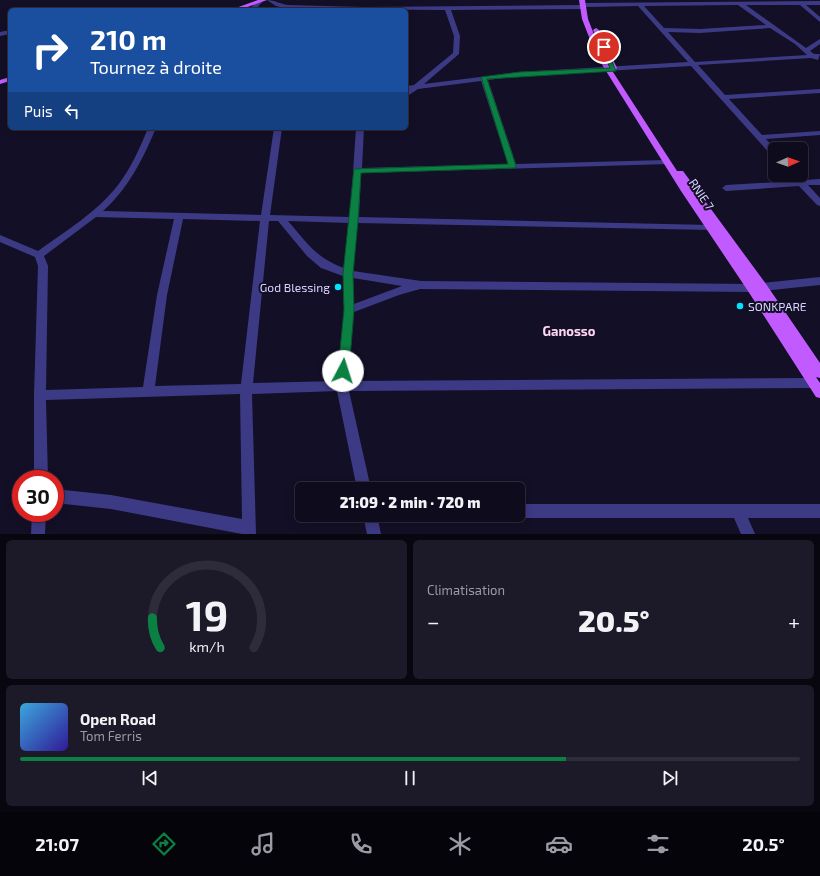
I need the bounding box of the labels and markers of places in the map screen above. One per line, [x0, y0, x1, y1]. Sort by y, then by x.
pin [587, 30, 621, 64]
place label: God Blessing [260, 280, 330, 294]
marker: God Blessing [333, 282, 343, 292]
place label: SONKPARE [748, 299, 807, 313]
marker: SONKPARE [735, 301, 745, 311]

